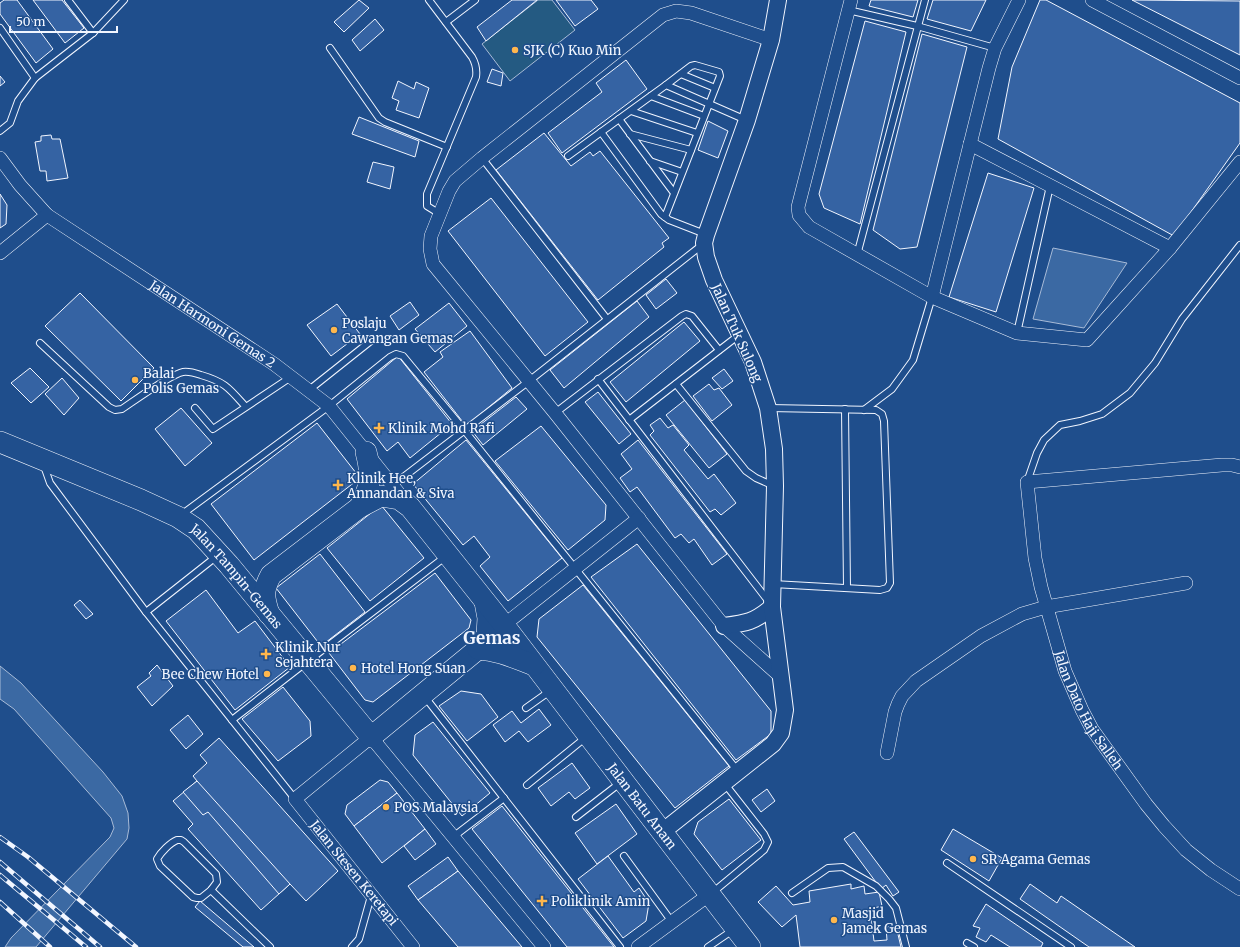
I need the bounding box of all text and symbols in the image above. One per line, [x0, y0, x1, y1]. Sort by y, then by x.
scale bar [10, 8, 117, 34]
text: 50 m [16, 14, 45, 29]
place label: SJK (C) Kuo Min [523, 42, 622, 59]
marker: SJK (C) Kuo Min [510, 45, 520, 55]
street label: Jalan Harmoni Gemas 2 [145, 276, 279, 371]
street label: Jalan Tuk Sulong [707, 280, 766, 385]
place label: Poslaju Cawangan Gemas [342, 315, 453, 347]
marker: Poslaju Cawangan Gemas [329, 325, 339, 335]
place label: Balai Polis Gemas [143, 365, 219, 397]
marker: Balai Polis Gemas [130, 375, 140, 385]
place label: Klinik Mohd Rafi [388, 420, 496, 437]
marker: Klinik Mohd Rafi [373, 422, 385, 434]
place label: Klinik Hee, Annandan & Siva [346, 470, 454, 502]
marker: Klinik Hee, Annandan & Siva [332, 479, 344, 491]
street label: Jalan Tampin-Gemas [187, 519, 286, 632]
district label: Gemas [463, 627, 521, 649]
place label: Klinik Nur Sejahtera [275, 639, 341, 671]
marker: Klinik Nur Sejahtera [260, 648, 272, 660]
street label: Jalan Dato Haji Salleh [1051, 648, 1127, 773]
place label: Hotel Hong Suan [361, 660, 466, 677]
marker: Hotel Hong Suan [348, 663, 358, 673]
place label: Bee Chew Hotel [162, 666, 259, 683]
marker: Bee Chew Hotel [262, 669, 272, 679]
street label: Jalan Batu Anam [603, 759, 681, 853]
place label: POS Malaysia [394, 799, 478, 816]
marker: POS Malaysia [381, 802, 391, 812]
street label: Jalan Stesen Keretapi [306, 816, 402, 929]
place label: SR Agama Gemas [981, 851, 1090, 868]
marker: SR Agama Gemas [968, 854, 978, 864]
place label: Poliklinik Amin [551, 893, 651, 910]
marker: Poliklinik Amin [536, 895, 548, 907]
place label: Masjid Jamek Gemas [841, 905, 927, 937]
marker: Masjid Jamek Gemas [829, 915, 839, 925]

